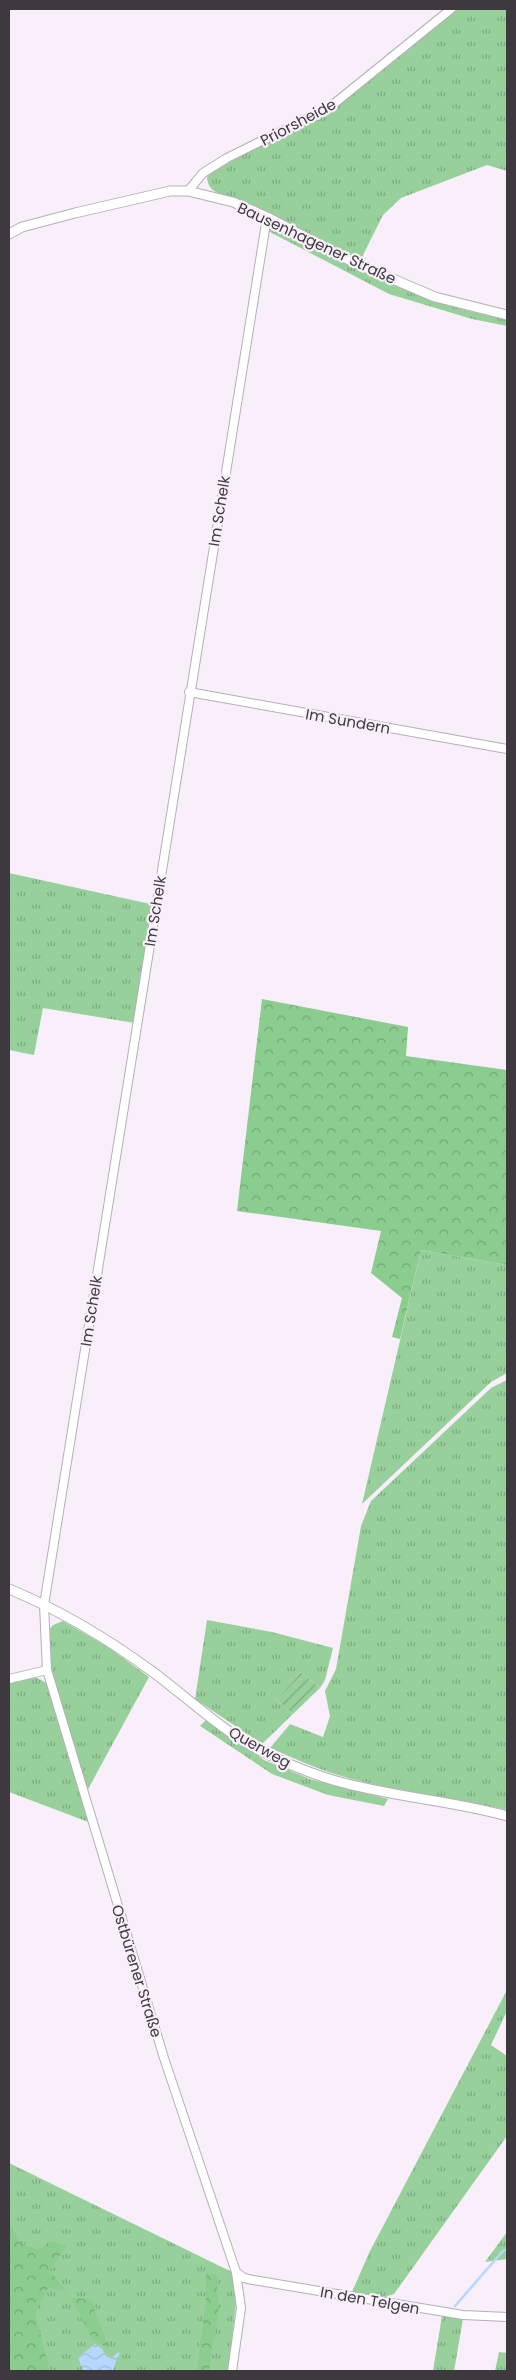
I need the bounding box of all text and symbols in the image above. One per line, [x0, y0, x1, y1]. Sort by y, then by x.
street label: Priorsheide [256, 93, 340, 151]
street label: Bausenhagener Straße [234, 197, 400, 289]
street label: Im Schelk [203, 474, 235, 548]
street label: Im Sundern [304, 703, 392, 739]
street label: Im Schelk [139, 874, 171, 948]
street label: Im Schelk [75, 1274, 107, 1348]
street label: Querweg [225, 1721, 295, 1773]
street label: Ostbürener Straße [107, 1902, 167, 2040]
street label: In den Telgen [319, 2281, 421, 2319]

